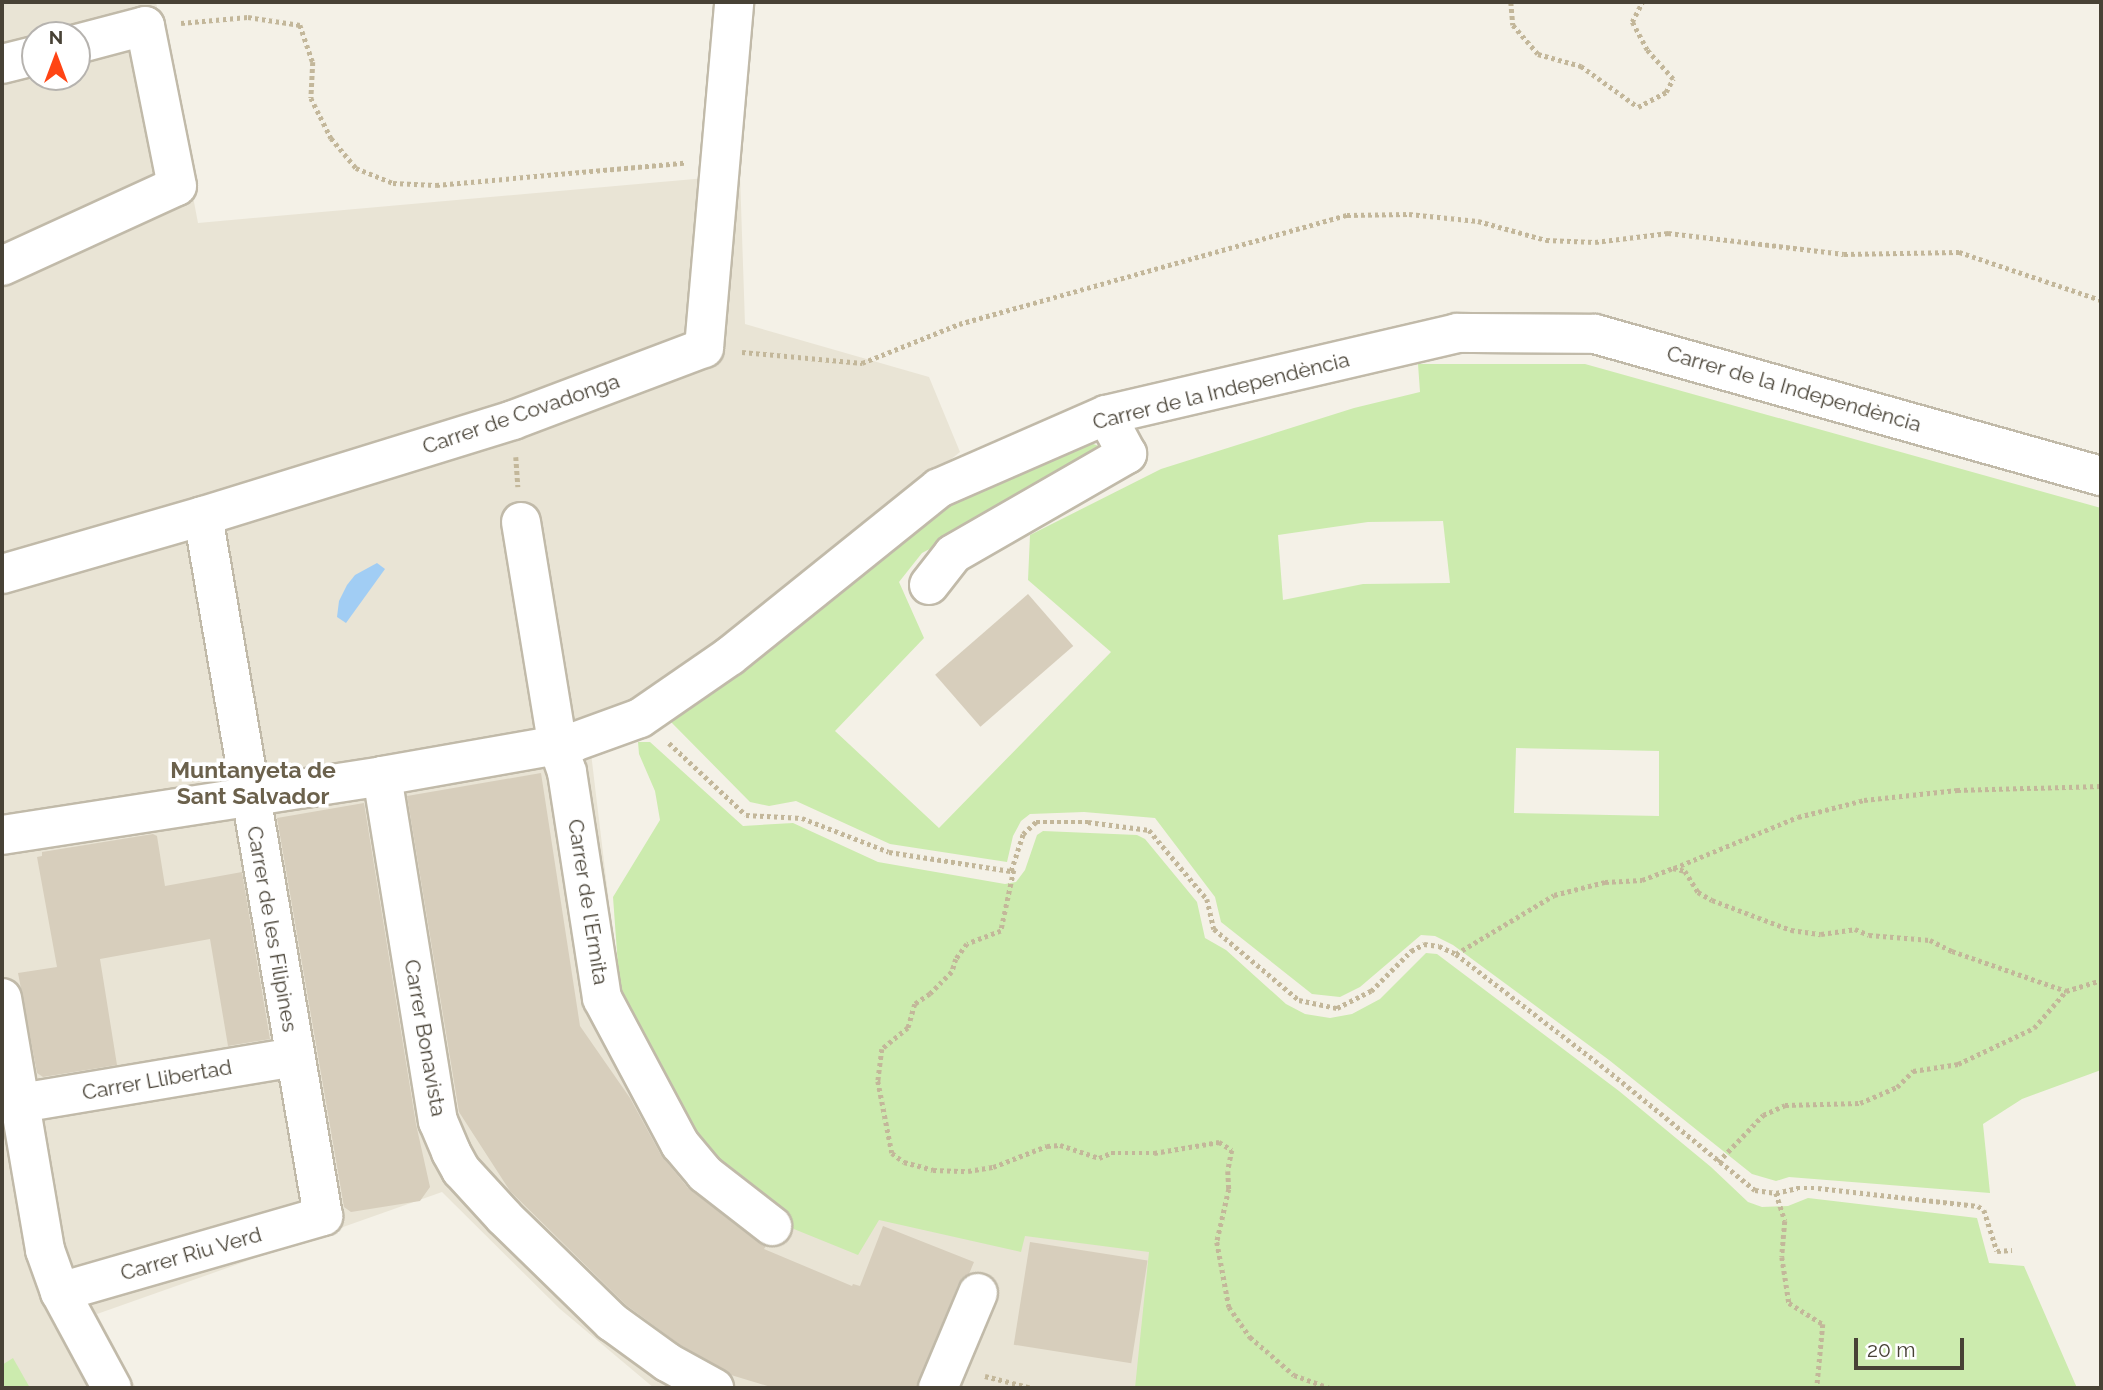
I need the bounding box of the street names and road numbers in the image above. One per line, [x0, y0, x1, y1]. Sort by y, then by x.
street label: Carrer de la Independència [1664, 340, 1924, 438]
street label: Carrer de la Independència [1090, 347, 1352, 435]
street label: Carrer de Covadonga [419, 368, 623, 460]
street label: Carrer de l'Ermita [562, 817, 614, 987]
street label: Carrer de les Filipines [241, 824, 303, 1034]
street label: Carrer Bonavista [399, 957, 451, 1119]
street label: Carrer Llibertad [80, 1054, 234, 1106]
street label: Carrer Riu Verd [117, 1222, 265, 1286]

